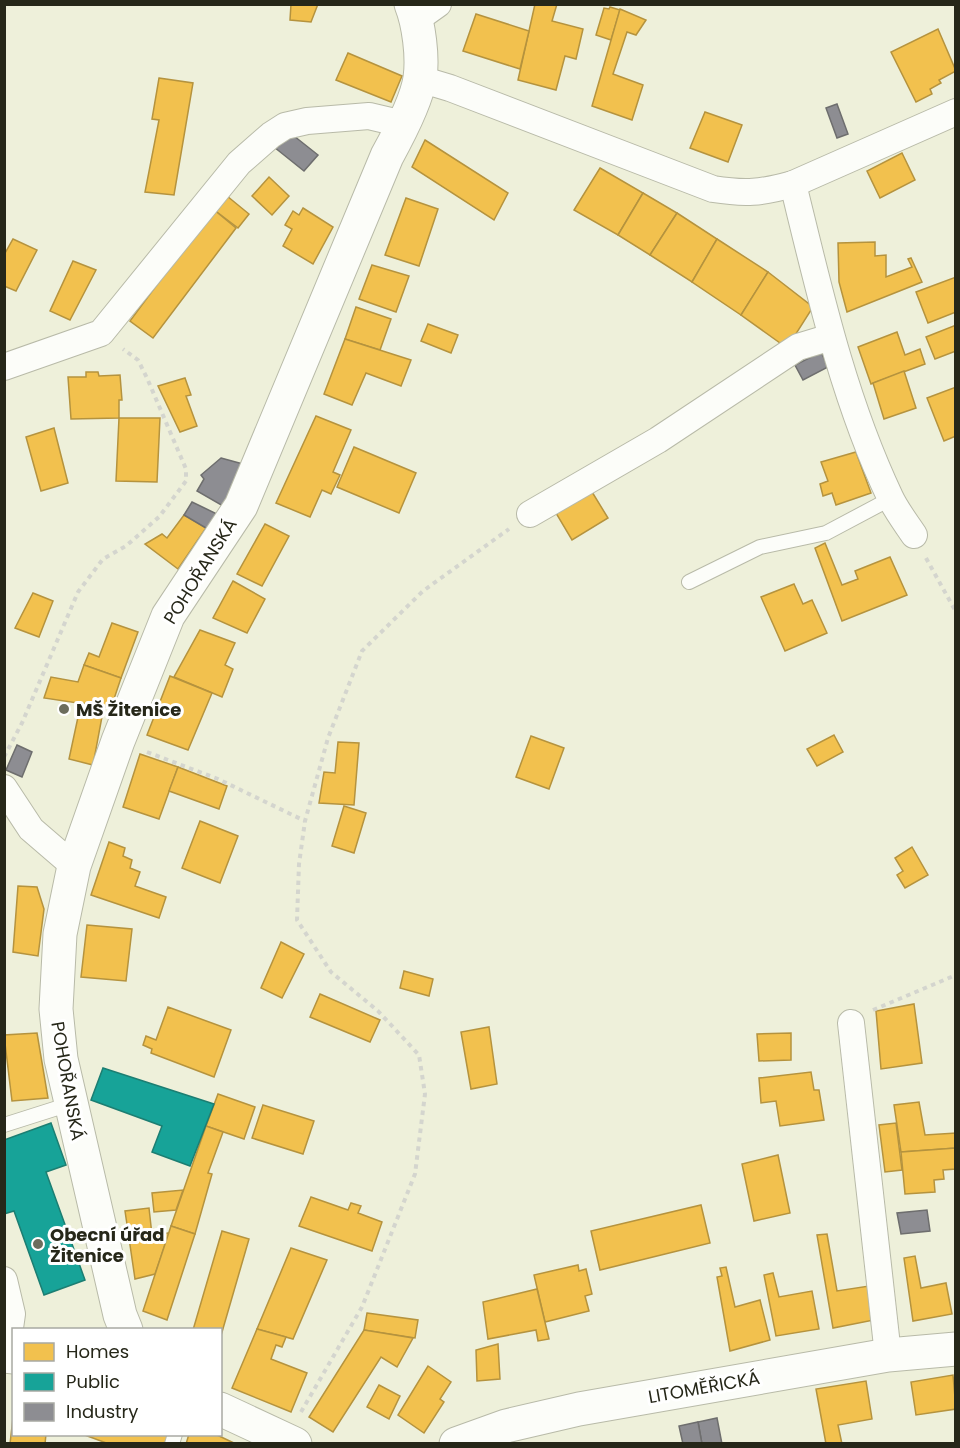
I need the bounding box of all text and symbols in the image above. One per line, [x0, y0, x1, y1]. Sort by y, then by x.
street label: POHOŘANSKÁ [158, 513, 242, 629]
place label: MŠ Žitenice [76, 697, 181, 722]
marker: MŠ Žitenice [57, 702, 71, 716]
street label: POHOŘANSKÁ [45, 1020, 91, 1142]
place label: Obecní úřad Žitenice [50, 1222, 164, 1268]
marker: Obecní úřad Žitenice [31, 1237, 45, 1251]
legend [12, 1328, 222, 1436]
text: Homes [66, 1339, 129, 1364]
street label: LITOMĚŘICKÁ [646, 1365, 762, 1409]
text: Public [66, 1369, 120, 1394]
text: Industry [66, 1399, 138, 1424]

